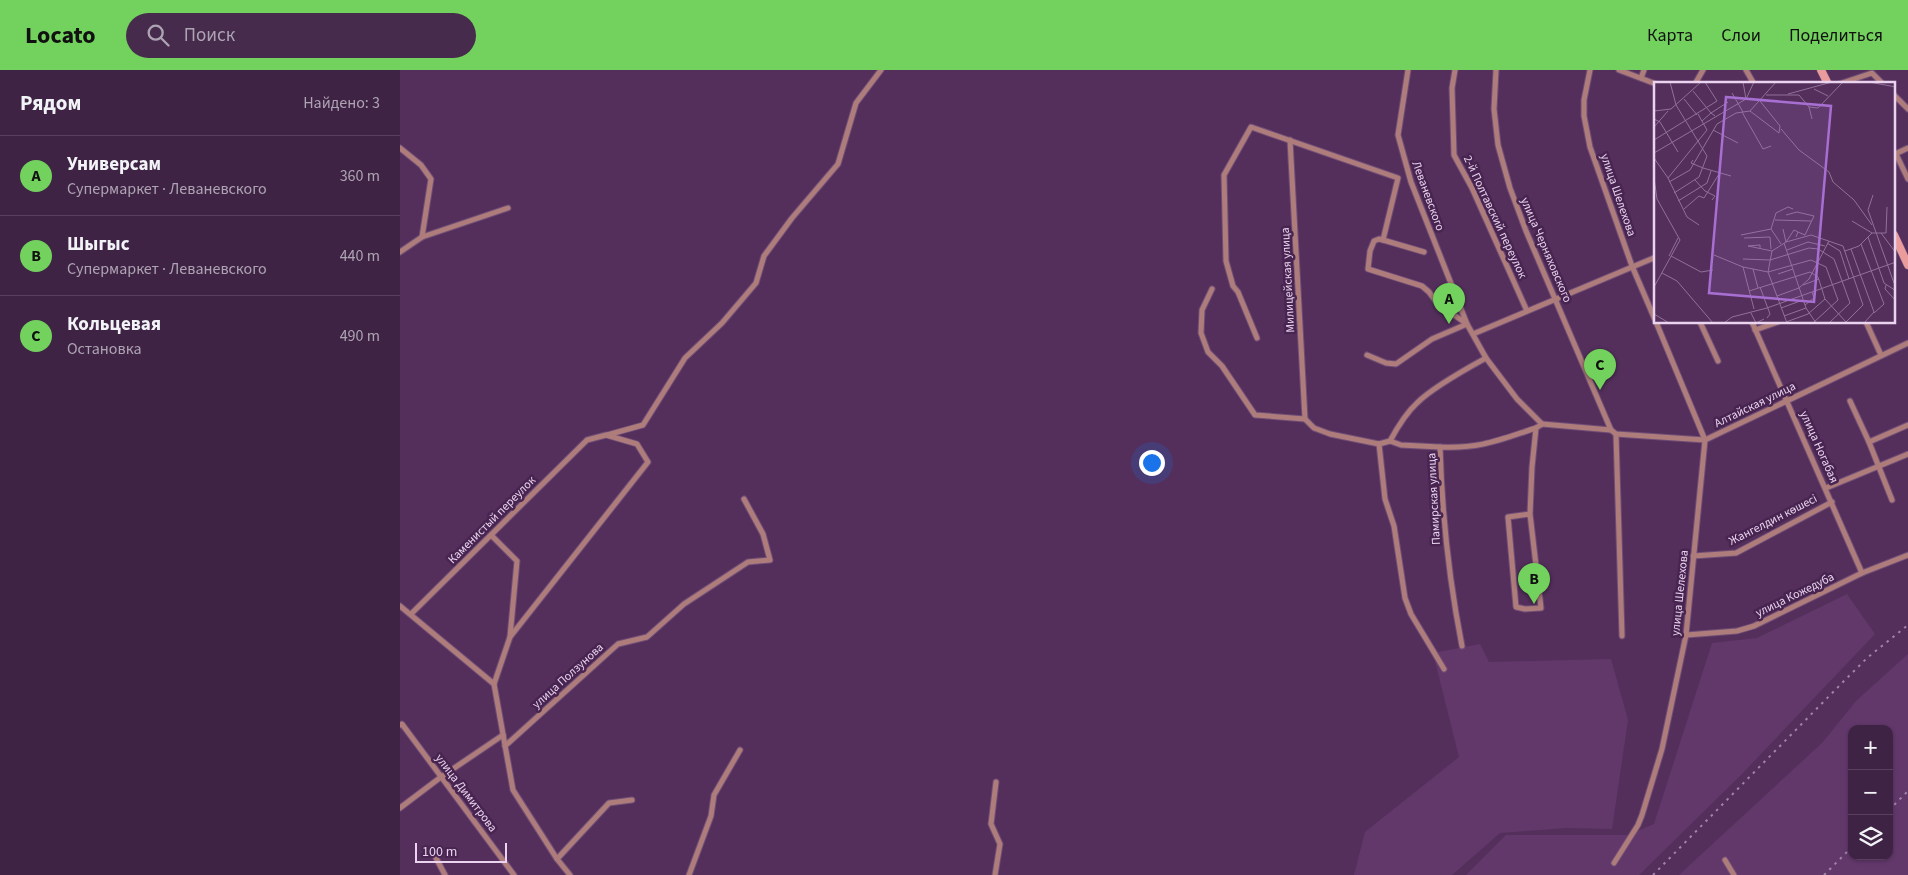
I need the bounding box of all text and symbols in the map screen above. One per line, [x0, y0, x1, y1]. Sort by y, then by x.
search box [126, 13, 476, 58]
text: Locato [25, 18, 96, 53]
icon: search [144, 21, 172, 49]
text: Поиск [184, 22, 235, 49]
text: Карта [1647, 23, 1693, 48]
text: Слои [1721, 23, 1761, 48]
text: Поделиться [1789, 23, 1883, 48]
inset map [1654, 82, 1896, 324]
text: Рядом [20, 88, 81, 118]
text: Найдено: 3 [303, 92, 380, 114]
text: Универсам [67, 151, 161, 178]
street label: улица Шелехова [1596, 151, 1640, 239]
street label: 2-й Полтавский переулок [1459, 153, 1531, 281]
street label: Леваневского [1408, 159, 1448, 233]
text: A [31, 165, 41, 187]
text: 360 m [340, 165, 380, 187]
text: Супермаркет · Леваневского [67, 178, 267, 200]
street label: улица Черняховского [1516, 195, 1576, 305]
street label: Милицейская улица [1277, 227, 1299, 333]
text: Шыгыс [67, 231, 130, 258]
text: B [31, 245, 41, 267]
text: 440 m [340, 245, 380, 267]
text: Супермаркет · Леваневского [67, 258, 267, 280]
pin: A [1433, 283, 1465, 324]
text: Кольцевая [67, 311, 161, 338]
text: C [31, 325, 41, 347]
text: 490 m [340, 325, 380, 347]
text: Остановка [67, 338, 141, 360]
pin: C [1584, 349, 1616, 390]
street label: Алтайская улица [1711, 378, 1799, 432]
street label: улица Ногабая [1795, 408, 1843, 486]
your location [1139, 450, 1165, 476]
street label: Памирская улица [1423, 453, 1445, 545]
street label: Каменистый переулок [444, 472, 540, 568]
street label: Жангелдин көшесі [1726, 490, 1820, 550]
street label: улица Шелехова [1667, 549, 1693, 637]
pin: B [1518, 563, 1550, 604]
street label: улица Кожедуба [1753, 569, 1837, 621]
street label: улица Ползунова [529, 639, 607, 713]
map controls [1848, 725, 1893, 860]
button: + [1848, 725, 1893, 770]
street label: улица Димитрова [431, 751, 501, 835]
button: − [1848, 770, 1893, 815]
button: layers [1848, 815, 1893, 860]
scale bar [415, 840, 508, 863]
text: 100 m [422, 842, 457, 862]

